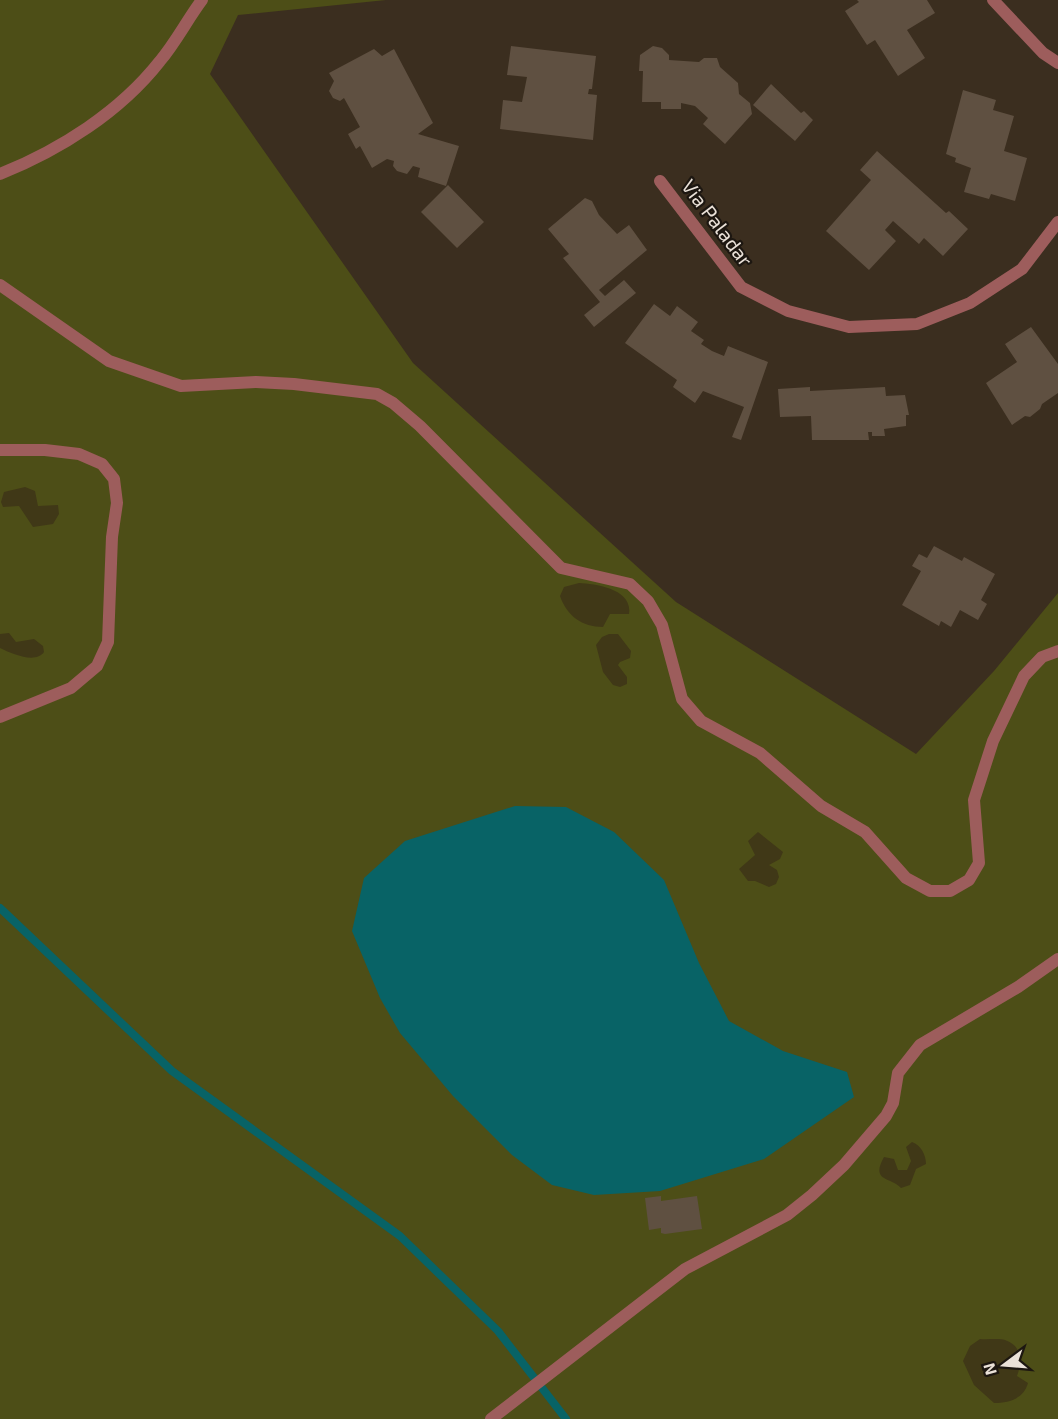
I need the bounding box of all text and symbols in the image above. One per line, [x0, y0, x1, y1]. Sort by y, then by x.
street label: Via Paladar [677, 174, 758, 271]
north arrow [974, 1335, 1034, 1395]
text: N [978, 1361, 1000, 1377]

